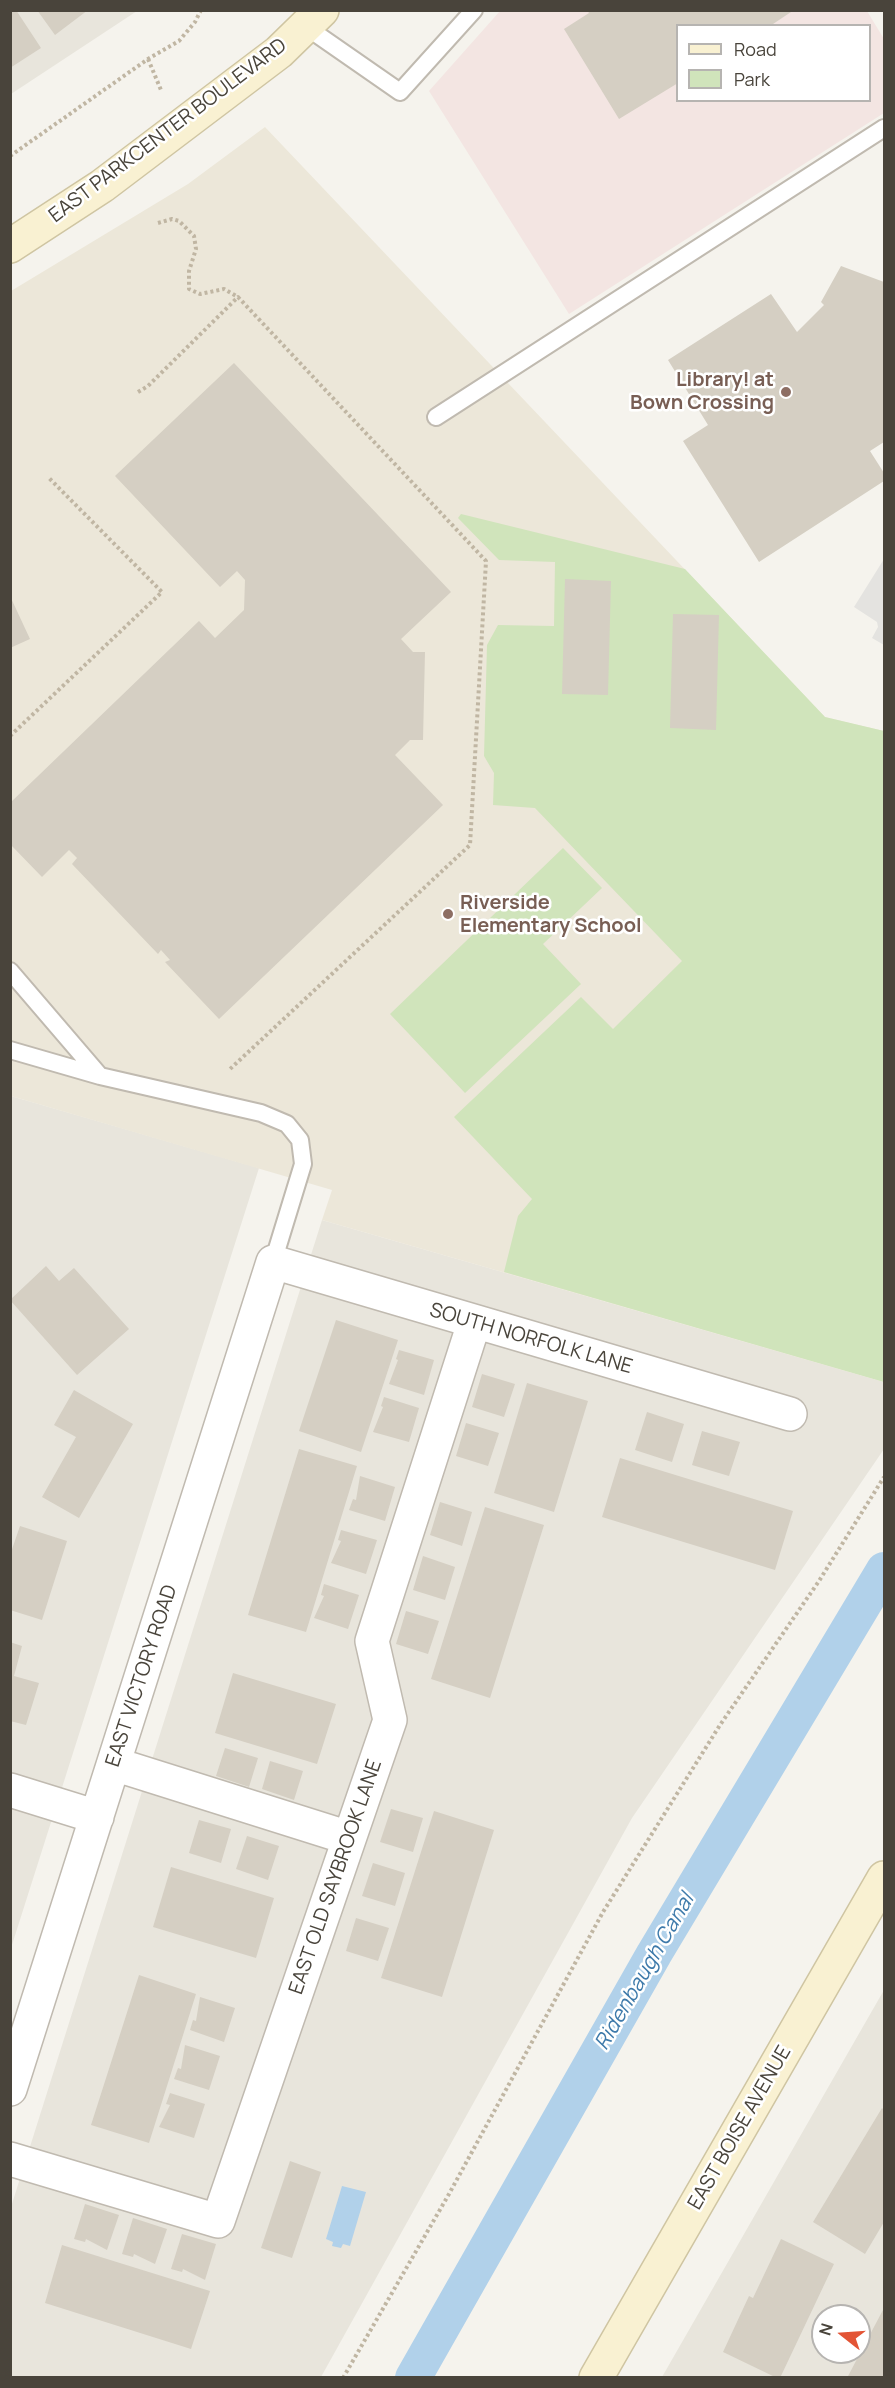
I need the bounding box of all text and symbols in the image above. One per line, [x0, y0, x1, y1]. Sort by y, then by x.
legend [676, 24, 871, 102]
street label: EAST PARKCENTER BOULEVARD [45, 34, 291, 228]
text: Road [734, 37, 777, 61]
text: Park [734, 67, 770, 91]
place label: Library! at Bown Crossing [630, 368, 774, 415]
marker: Library! at Bown Crossing [779, 385, 793, 399]
place label: Riverside Elementary School [460, 891, 642, 938]
marker: Riverside Elementary School [441, 907, 455, 921]
street label: SOUTH NORFOLK LANE [427, 1299, 635, 1379]
street label: EAST VICTORY ROAD [101, 1582, 183, 1770]
street label: EAST OLD SAYBROOK LANE [285, 1757, 387, 1997]
water label: Ridenbaugh Canal [590, 1889, 700, 2055]
street label: EAST BOISE AVENUE [683, 2042, 797, 2214]
north arrow [811, 2304, 871, 2364]
text: N [813, 2321, 838, 2338]

